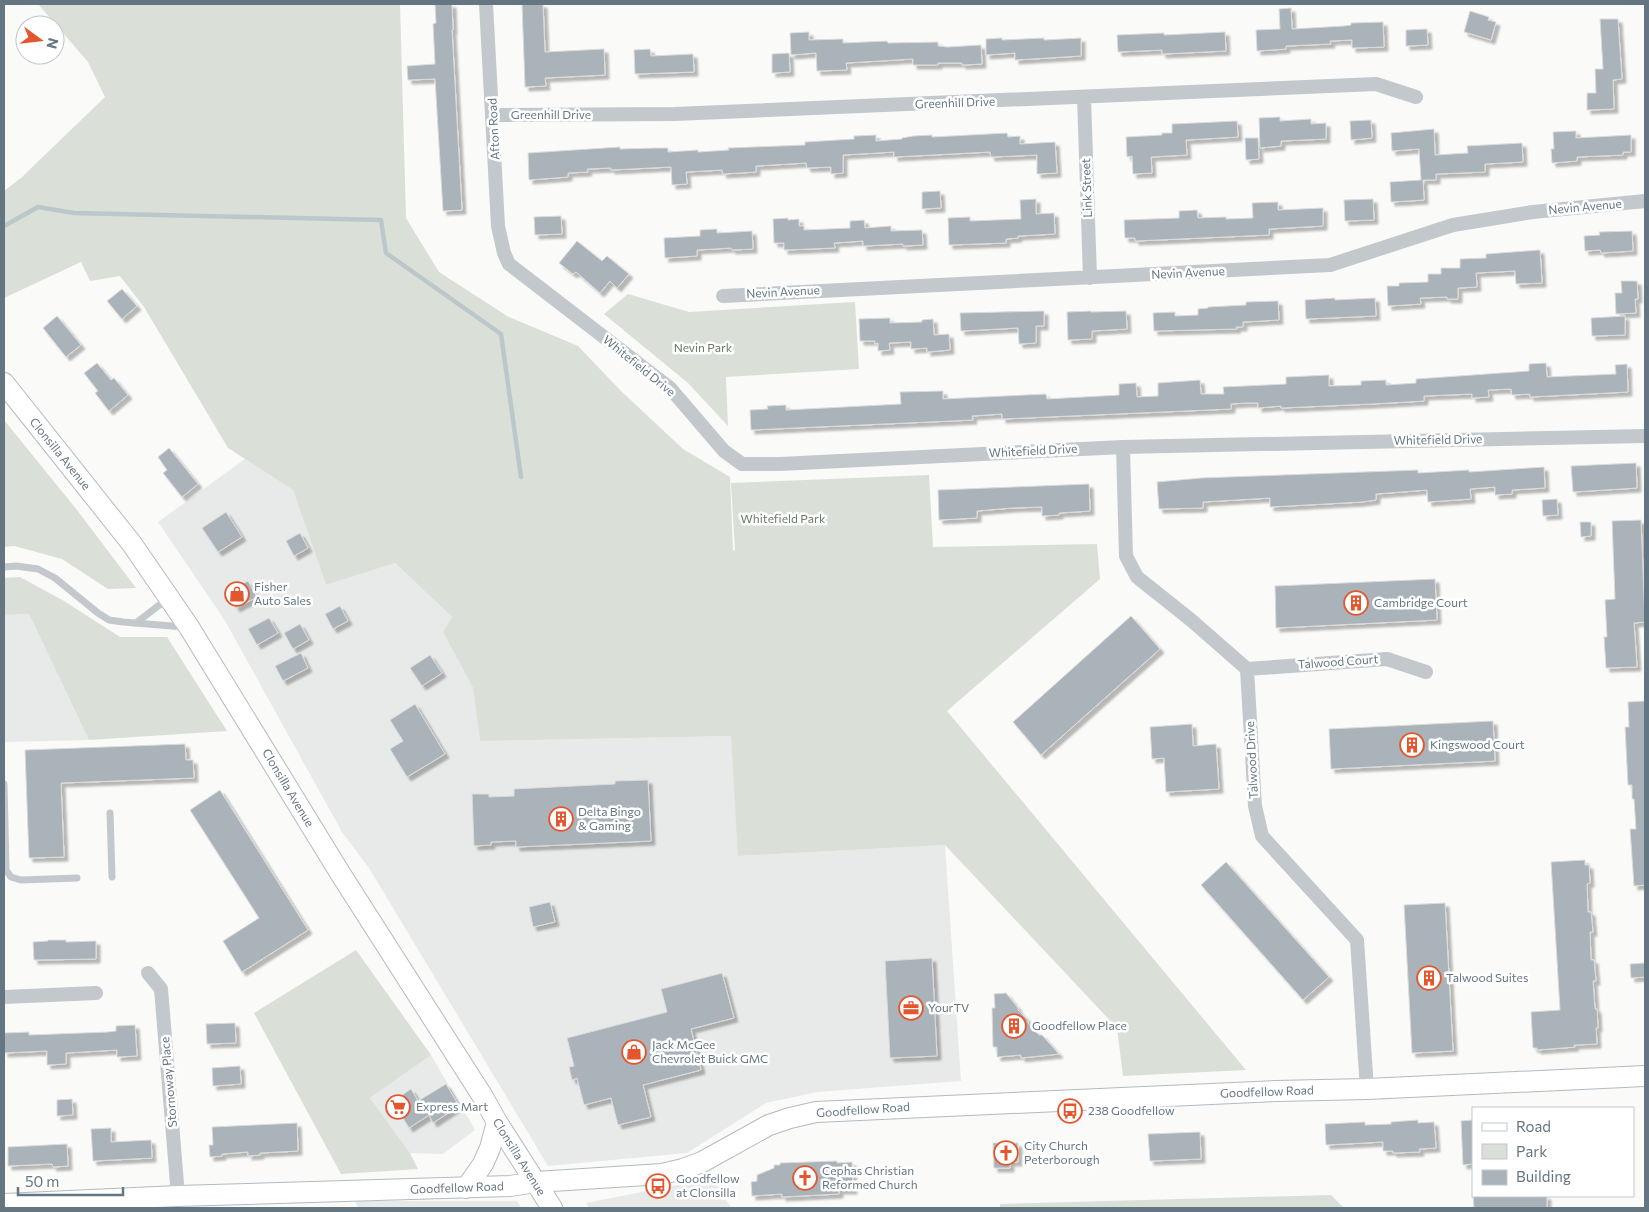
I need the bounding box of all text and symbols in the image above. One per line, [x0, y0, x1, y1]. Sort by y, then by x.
north arrow [15, 15, 65, 65]
text: N [43, 36, 63, 51]
street label: Greenhill Drive [915, 94, 995, 110]
street label: Afton Road [484, 98, 502, 160]
street label: Greenhill Drive [511, 107, 591, 121]
street label: Link Street [1078, 158, 1094, 218]
street label: Nevin Avenue [1548, 196, 1622, 216]
street label: Nevin Avenue [1151, 263, 1225, 281]
street label: Nevin Avenue [746, 282, 820, 300]
street label: Whitefield Drive [601, 332, 679, 399]
park label: Nevin Park [674, 340, 733, 354]
street label: Clonsilla Avenue [27, 415, 94, 492]
street label: Whitefield Drive [1394, 431, 1482, 447]
street label: Whitefield Drive [988, 441, 1078, 459]
park label: Whitefield Park [741, 511, 826, 525]
place label: Fisher Auto Sales [254, 579, 311, 607]
shop icon: Fisher Auto Sales [224, 581, 250, 607]
building icon: Cambridge Court [1343, 590, 1369, 616]
place label: Cambridge Court [1374, 595, 1468, 609]
street label: Talwood Court [1297, 651, 1379, 671]
street label: Talwood Drive [1242, 721, 1260, 799]
building icon: Kingswood Court [1399, 732, 1425, 758]
place label: Kingswood Court [1430, 737, 1525, 751]
street label: Clonsilla Avenue [260, 746, 318, 829]
place label: Delta Bingo & Gaming [578, 804, 641, 832]
building icon: Delta Bingo & Gaming [548, 806, 574, 832]
building icon: Talwood Suites [1416, 965, 1442, 991]
place label: Talwood Suites [1446, 970, 1528, 984]
office icon: YourTV [898, 995, 924, 1021]
place label: YourTV [928, 1000, 969, 1014]
building icon: Goodfellow Place [1001, 1013, 1027, 1039]
place label: Goodfellow Place [1032, 1018, 1127, 1032]
street label: Stornoway Place [157, 1036, 179, 1128]
place label: Jack McGee Chevrolet Buick GMC [652, 1037, 768, 1065]
shop icon: Jack McGee Chevrolet Buick GMC [621, 1039, 647, 1065]
street label: Goodfellow Road [1220, 1082, 1314, 1100]
supermarket icon: Express Mart [385, 1094, 411, 1120]
bus stop icon: 238 Goodfellow [1057, 1098, 1083, 1124]
place label: Express Mart [416, 1099, 488, 1113]
street label: Goodfellow Road [816, 1099, 910, 1119]
place label: 238 Goodfellow [1088, 1103, 1175, 1117]
legend [1472, 1107, 1634, 1197]
street label: Clonsilla Avenue [490, 1115, 549, 1198]
text: Road [1516, 1117, 1551, 1135]
place label: City Church Peterborough [1024, 1138, 1100, 1166]
church icon: City Church Peterborough [993, 1140, 1019, 1166]
text: Park [1516, 1142, 1547, 1160]
place label: Cephas Christian Reformed Church [822, 1163, 918, 1191]
scale bar [18, 1164, 122, 1196]
church icon: Cephas Christian Reformed Church [792, 1165, 818, 1191]
text: Building [1516, 1167, 1571, 1185]
place label: Goodfellow at Clonsilla [676, 1171, 740, 1199]
text: 50 m [25, 1172, 59, 1190]
bus stop icon: Goodfellow at Clonsilla [645, 1173, 671, 1199]
street label: Goodfellow Road [410, 1178, 504, 1196]

